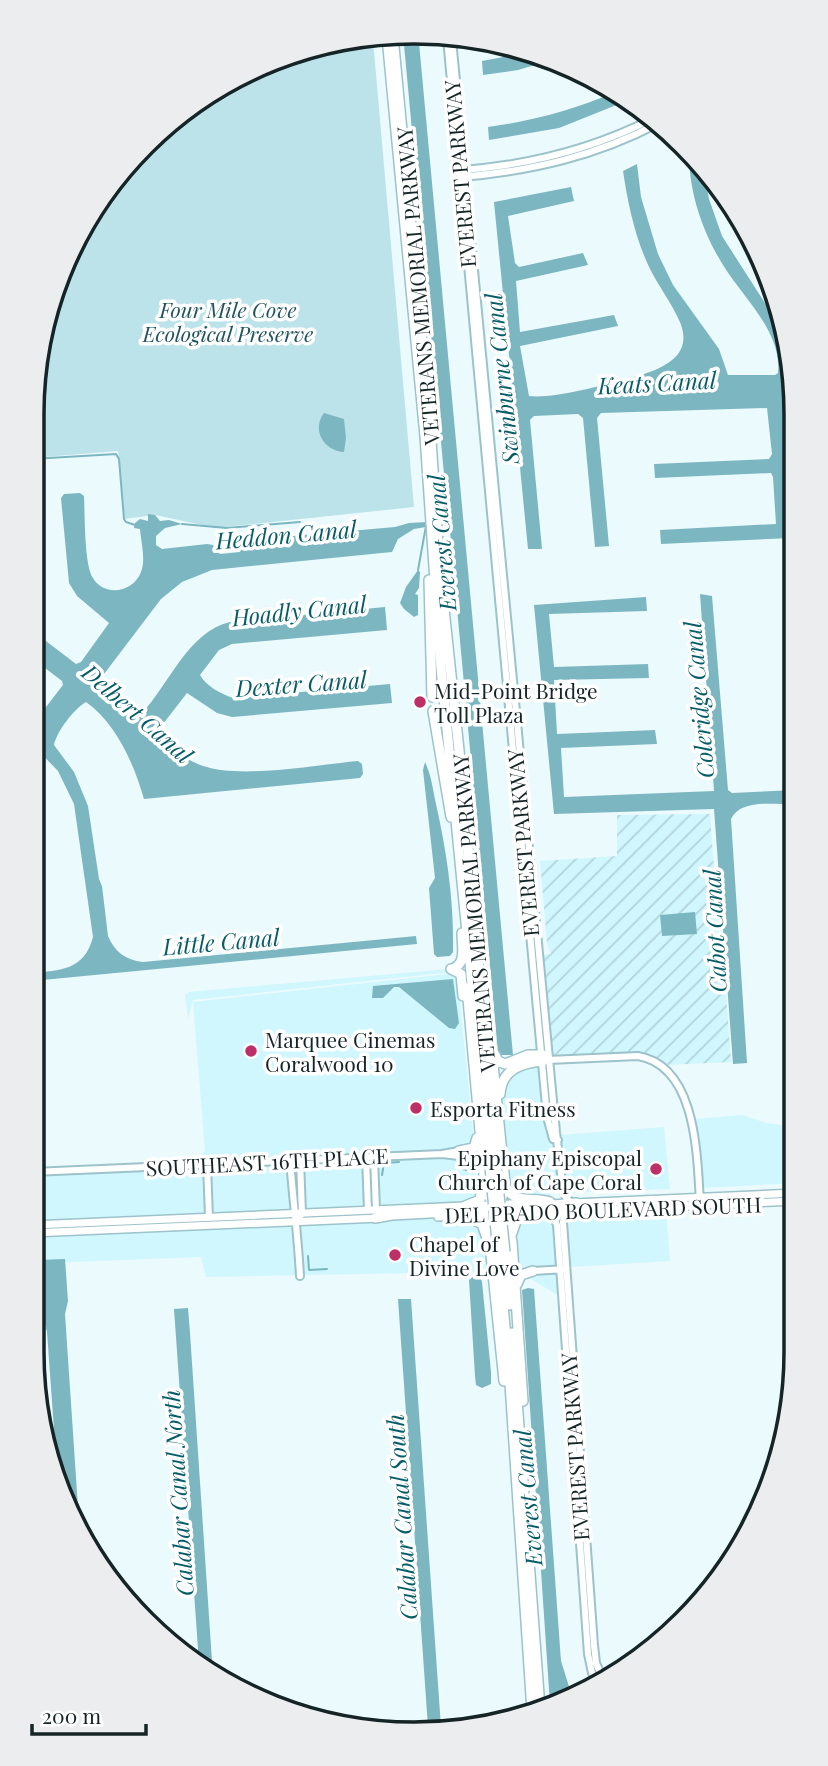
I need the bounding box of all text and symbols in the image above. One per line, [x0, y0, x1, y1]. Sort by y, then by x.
street label: EVEREST PARKWAY [437, 78, 481, 269]
street label: VETERANS MEMORIAL PARKWAY [389, 125, 445, 447]
water label: Swinburne Canal [476, 291, 525, 467]
park label: Four Mile Cove Ecological Preserve [142, 295, 313, 347]
water label: Keats Canal [596, 363, 719, 401]
water label: Everest Canal [419, 472, 462, 614]
water label: Heddon Canal [213, 512, 359, 556]
water label: Hoadly Canal [229, 587, 369, 633]
water label: Coleridge Canal [676, 619, 720, 780]
water label: Delbert Canal [75, 656, 201, 771]
water label: Dexter Canal [234, 663, 369, 703]
place label: Mid-Point Bridge Toll Plaza [434, 676, 598, 728]
marker: Mid-Point Bridge Toll Plaza [412, 694, 428, 710]
street label: EVEREST PARKWAY [500, 747, 544, 938]
street label: VETERANS MEMORIAL PARKWAY [445, 752, 501, 1074]
water label: Cabot Canal [695, 867, 733, 993]
water label: Little Canal [160, 920, 282, 962]
place label: Marquee Cinemas Coralwood 10 [265, 1025, 435, 1077]
marker: Marquee Cinemas Coralwood 10 [243, 1043, 259, 1059]
place label: Esporta Fitness [430, 1094, 576, 1122]
marker: Esporta Fitness [408, 1100, 424, 1116]
street label: SOUTHEAST 16TH PLACE [145, 1141, 389, 1181]
place label: Epiphany Episcopal Church of Cape Coral [438, 1143, 642, 1195]
marker: Epiphany Episcopal Church of Cape Coral [648, 1161, 664, 1177]
street label: DEL PRADO BOULEVARD SOUTH [444, 1189, 762, 1229]
place label: Chapel of Divine Love [409, 1229, 520, 1281]
marker: Chapel of Divine Love [387, 1247, 403, 1263]
street label: EVEREST PARKWAY [553, 1352, 595, 1542]
water label: Calabar Canal North [154, 1389, 200, 1597]
water label: Calabar Canal South [378, 1413, 424, 1621]
water label: Everest Canal [505, 1427, 548, 1569]
scale bar [32, 1692, 145, 1736]
text: 200 m [42, 1701, 101, 1729]

